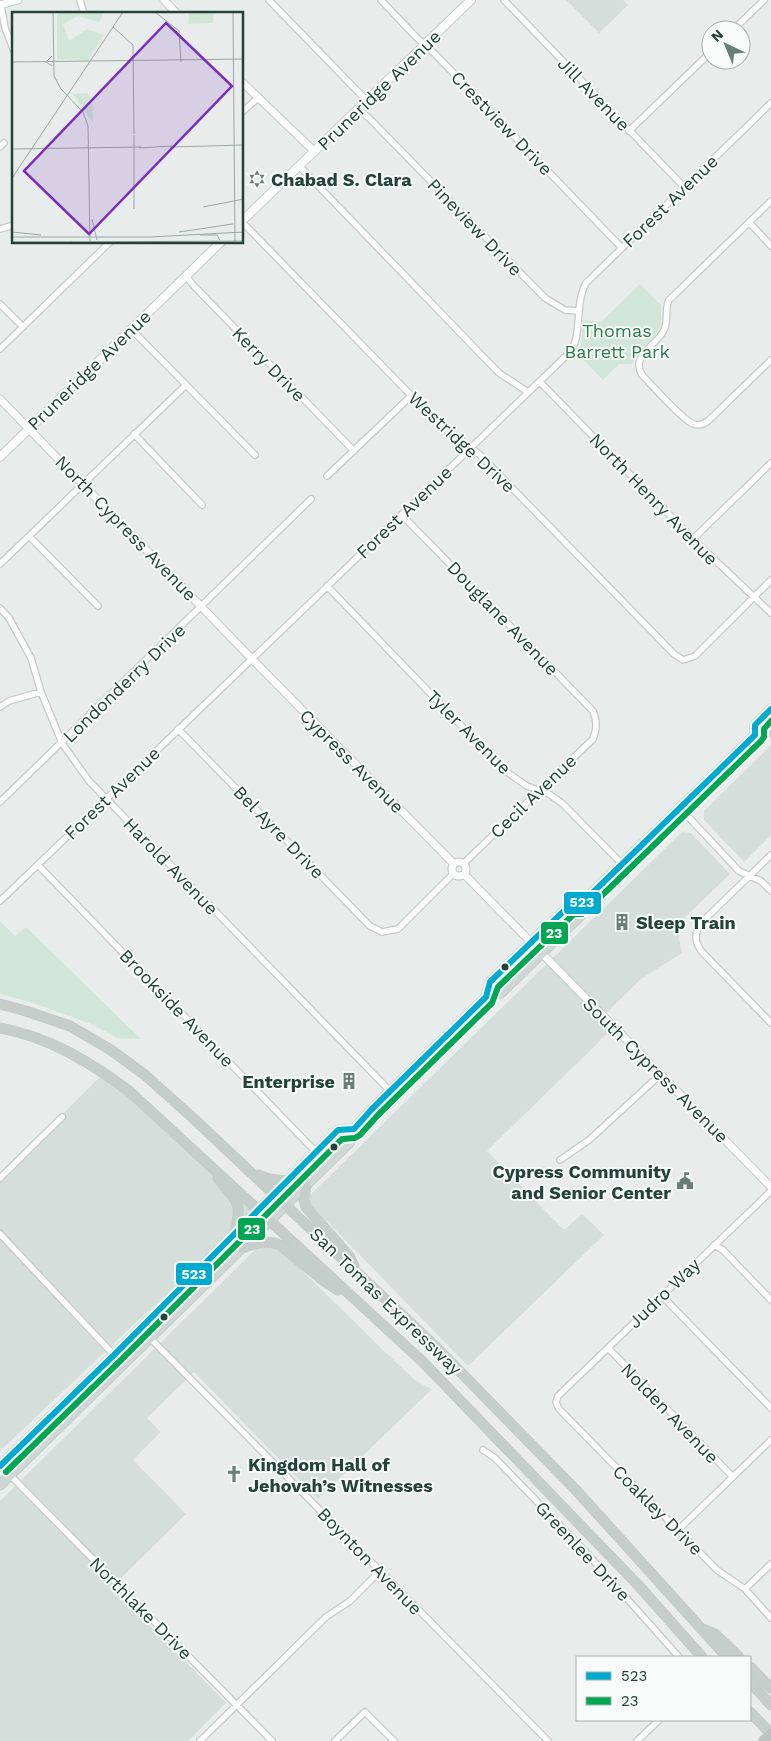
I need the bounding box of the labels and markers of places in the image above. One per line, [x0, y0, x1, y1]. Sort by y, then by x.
synagogue icon: Chabad S. Clara [247, 169, 267, 189]
place label: Chabad S. Clara [271, 169, 412, 190]
building icon: Sleep Train [612, 912, 632, 932]
place label: Sleep Train [636, 912, 736, 933]
unlabelled marker [500, 962, 510, 972]
place label: Enterprise [242, 1071, 335, 1092]
building icon: Enterprise [339, 1071, 359, 1091]
unlabelled marker [329, 1142, 339, 1152]
place label: Cypress Community and Senior Center [492, 1161, 672, 1203]
public building icon: Cypress Community and Senior Center [675, 1171, 695, 1191]
unlabelled marker [159, 1312, 169, 1322]
place label: Kingdom Hall of Jehovah’s Witnesses [248, 1454, 433, 1496]
church icon: Kingdom Hall of Jehovah’s Witnesses [224, 1464, 244, 1484]

